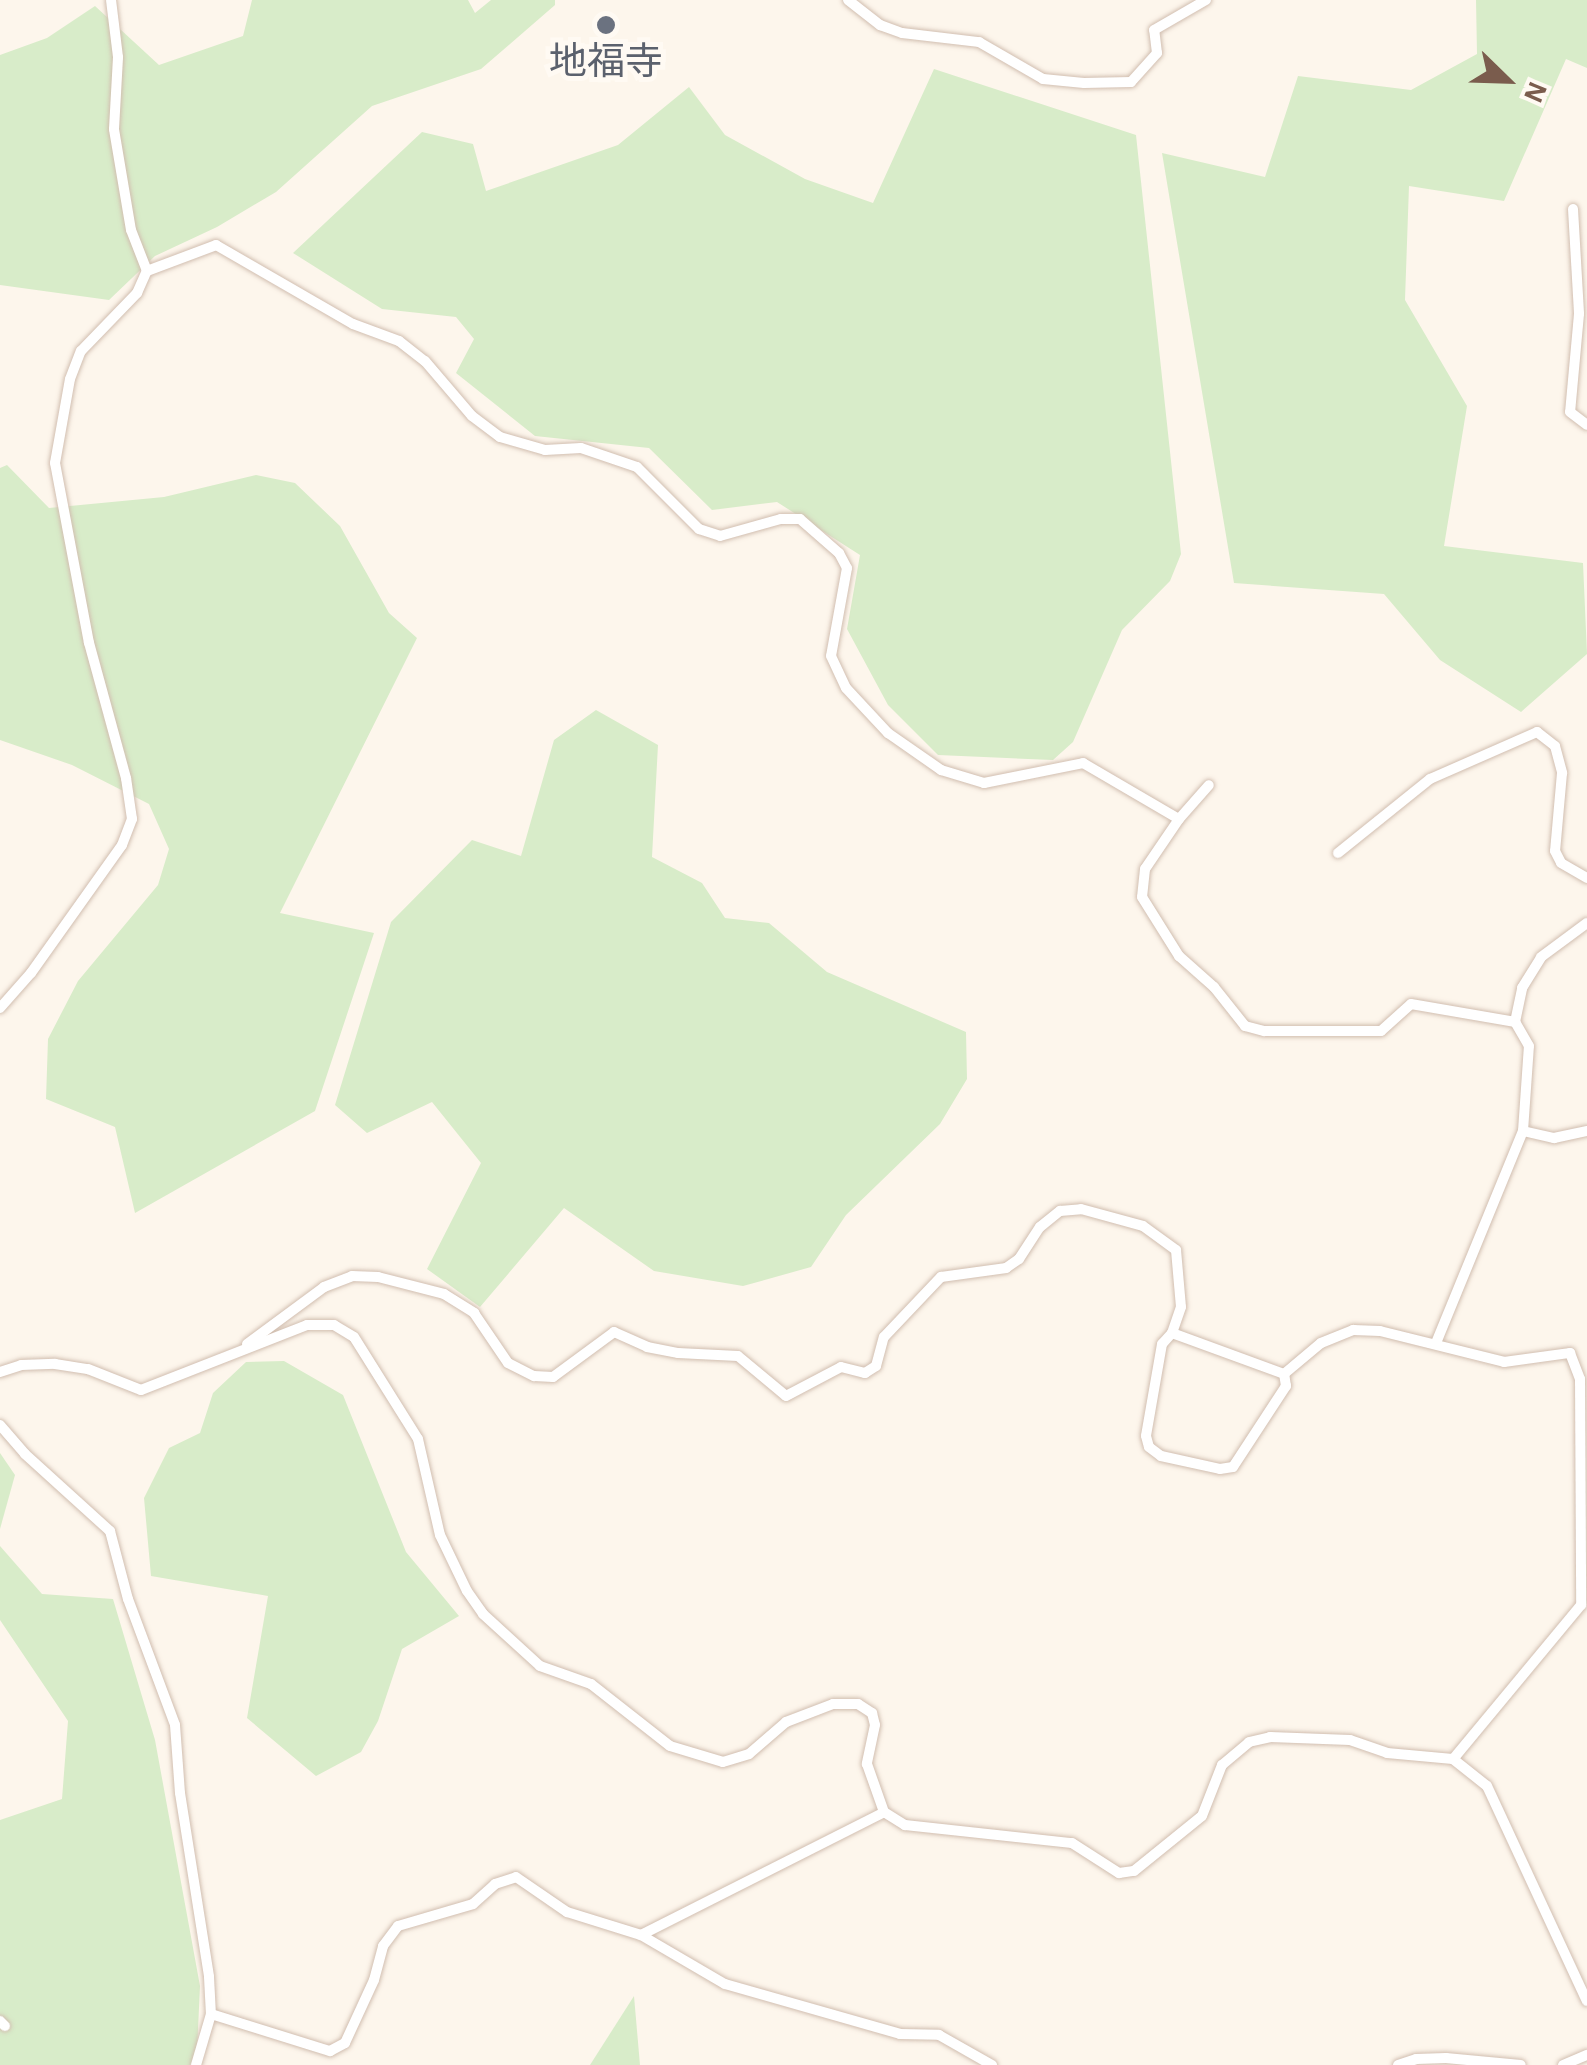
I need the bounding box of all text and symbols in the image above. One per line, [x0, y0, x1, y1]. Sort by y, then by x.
marker: 地福寺 [595, 14, 617, 36]
north arrow [1457, 30, 1557, 130]
place label: 地福寺 [549, 41, 663, 87]
text: N [1518, 77, 1551, 106]

